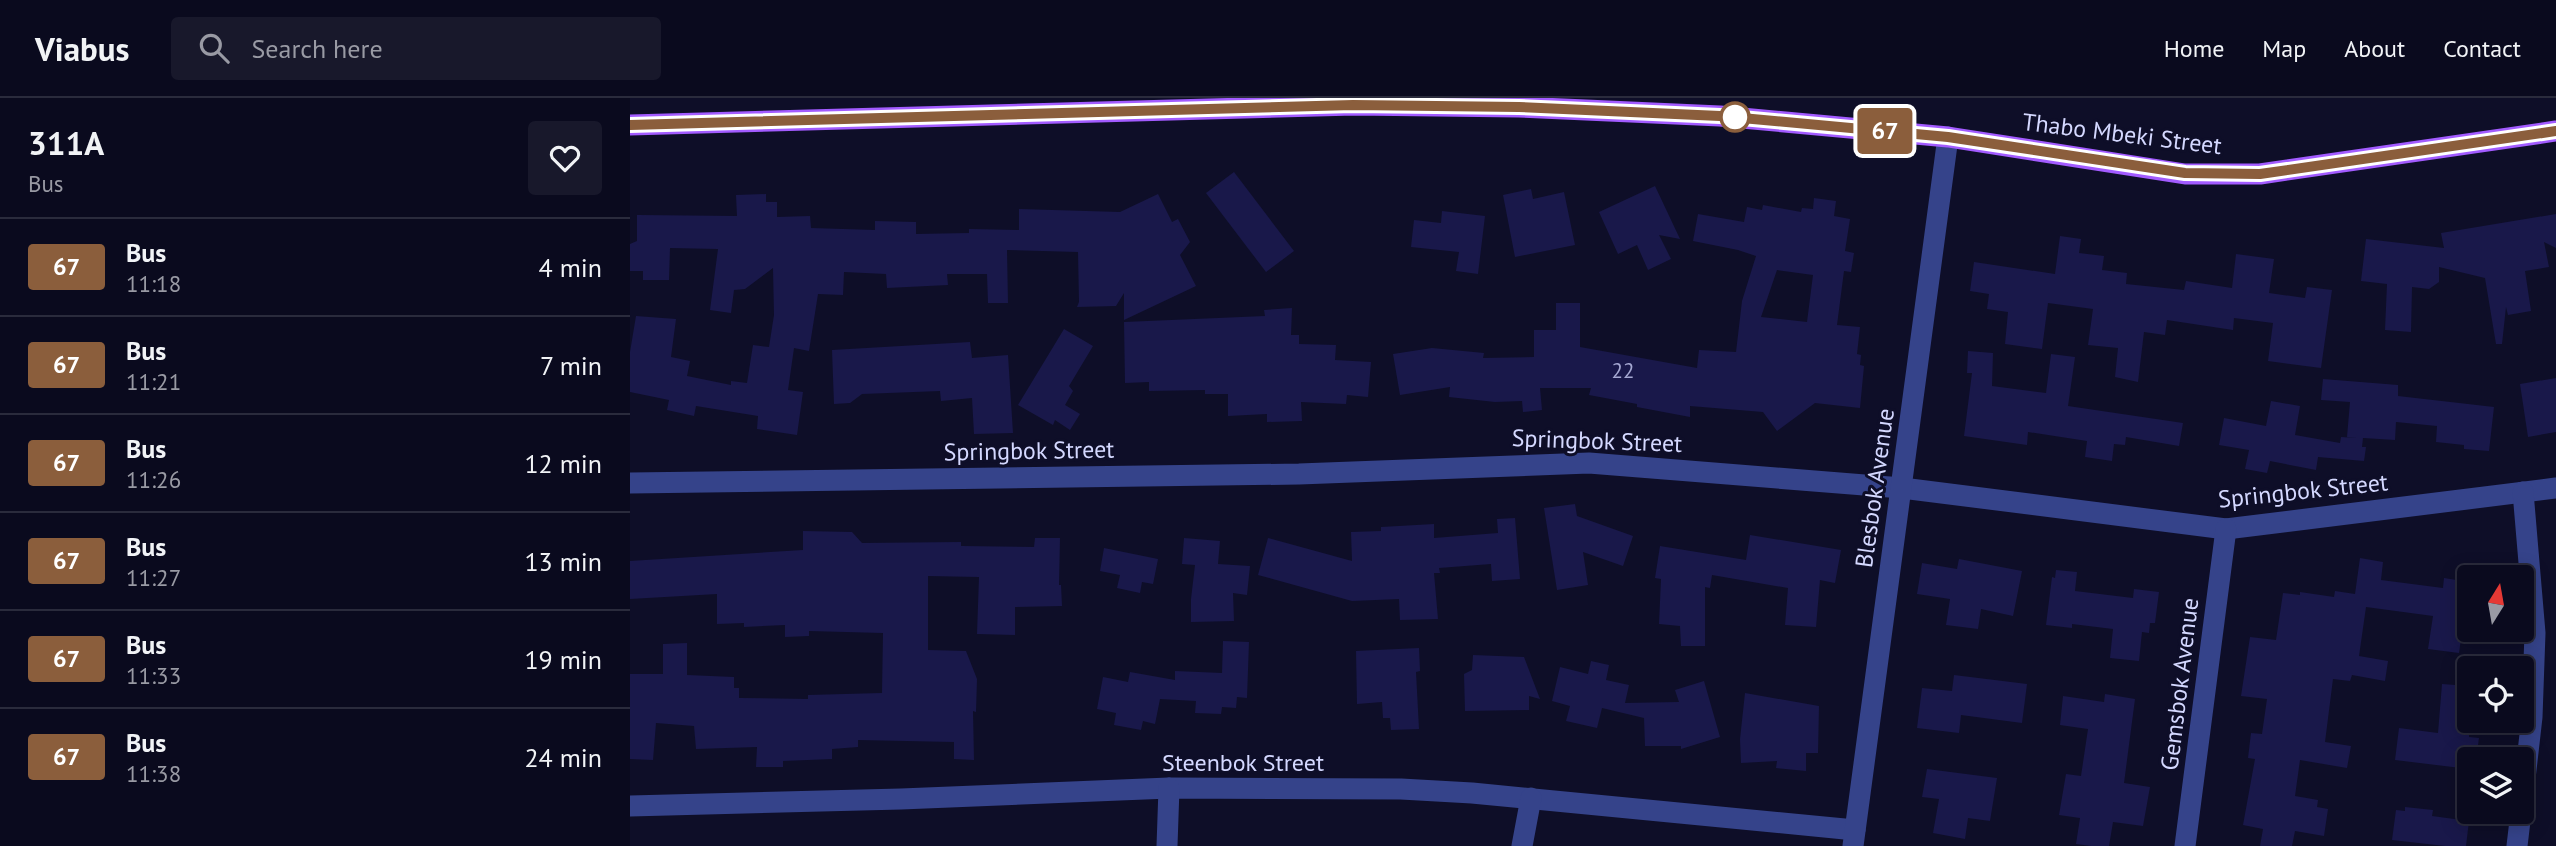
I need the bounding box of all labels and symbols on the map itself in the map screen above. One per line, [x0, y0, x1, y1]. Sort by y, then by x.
unlabelled marker [1720, 102, 1750, 132]
street label: Thabo Mbeki Street [2021, 106, 2223, 161]
line badge: 67 [1854, 108, 1916, 154]
house number: 22 [1612, 357, 1634, 384]
street label: Blesbok Avenue [1848, 406, 1901, 570]
street label: Springbok Street [1511, 422, 1683, 459]
street label: Springbok Street [943, 434, 1115, 467]
street label: Springbok Street [2216, 466, 2389, 515]
north arrow [2457, 565, 2534, 642]
street label: Gemsbok Avenue [2154, 596, 2205, 772]
street label: Steenbok Street [1162, 747, 1324, 778]

